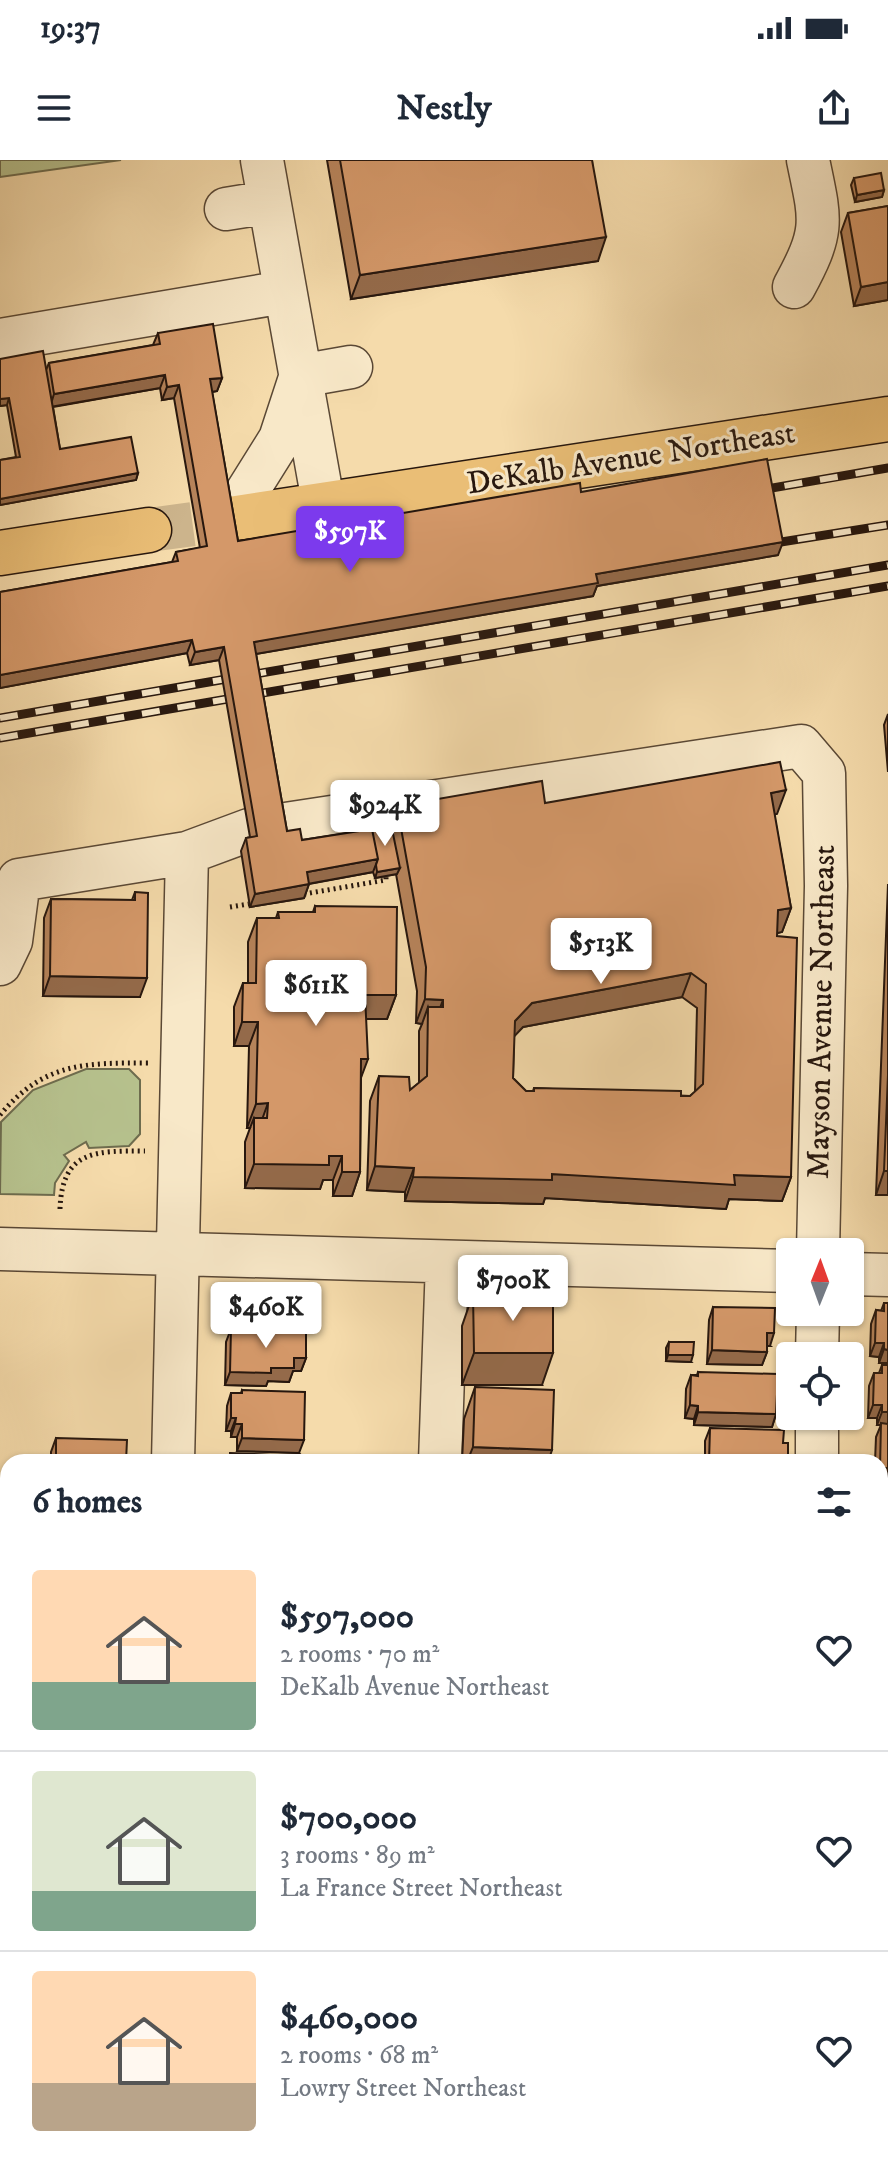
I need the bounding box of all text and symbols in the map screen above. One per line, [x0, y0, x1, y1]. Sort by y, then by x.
text: 19:37 [40, 10, 101, 47]
icon: menu [32, 86, 76, 130]
text: Nestly [397, 86, 491, 131]
icon: share [812, 86, 856, 130]
street label: DeKalb Avenue Northeast [464, 413, 798, 505]
pin: $597K [294, 506, 406, 574]
text: $597K [314, 515, 386, 548]
pin: $924K [329, 780, 441, 848]
text: $924K [348, 789, 422, 822]
street label: Mayson Avenue Northeast [799, 844, 845, 1180]
pin: $513K [545, 918, 657, 986]
text: $513K [569, 927, 633, 960]
pin: $611K [260, 960, 372, 1028]
text: $611K [284, 969, 348, 1002]
north arrow [776, 1238, 864, 1326]
map controls [776, 1238, 864, 1430]
pin: $700K [457, 1255, 569, 1323]
text: $700K [476, 1264, 550, 1297]
pin: $460K [210, 1282, 322, 1350]
text: $460K [229, 1291, 303, 1324]
button: locate [776, 1342, 864, 1430]
icon: filters [812, 1480, 856, 1524]
text: 6 homes [32, 1481, 142, 1523]
text: $597,000 [280, 1596, 414, 1638]
icon: home [96, 1602, 192, 1698]
icon: heart [812, 1628, 856, 1672]
text: 2 rooms · 70 m² [280, 1638, 439, 1671]
text: DeKalb Avenue Northeast [280, 1671, 549, 1704]
text: $700,000 [280, 1797, 417, 1839]
icon: home [96, 1803, 192, 1899]
icon: heart [812, 1829, 856, 1873]
text: 3 rooms · 89 m² [280, 1839, 435, 1872]
text: La France Street Northeast [280, 1872, 563, 1905]
text: $460,000 [280, 1997, 418, 2039]
icon: home [96, 2003, 192, 2099]
icon: heart [812, 2029, 856, 2073]
text: 2 rooms · 68 m² [280, 2039, 438, 2072]
text: Lowry Street Northeast [280, 2072, 526, 2105]

